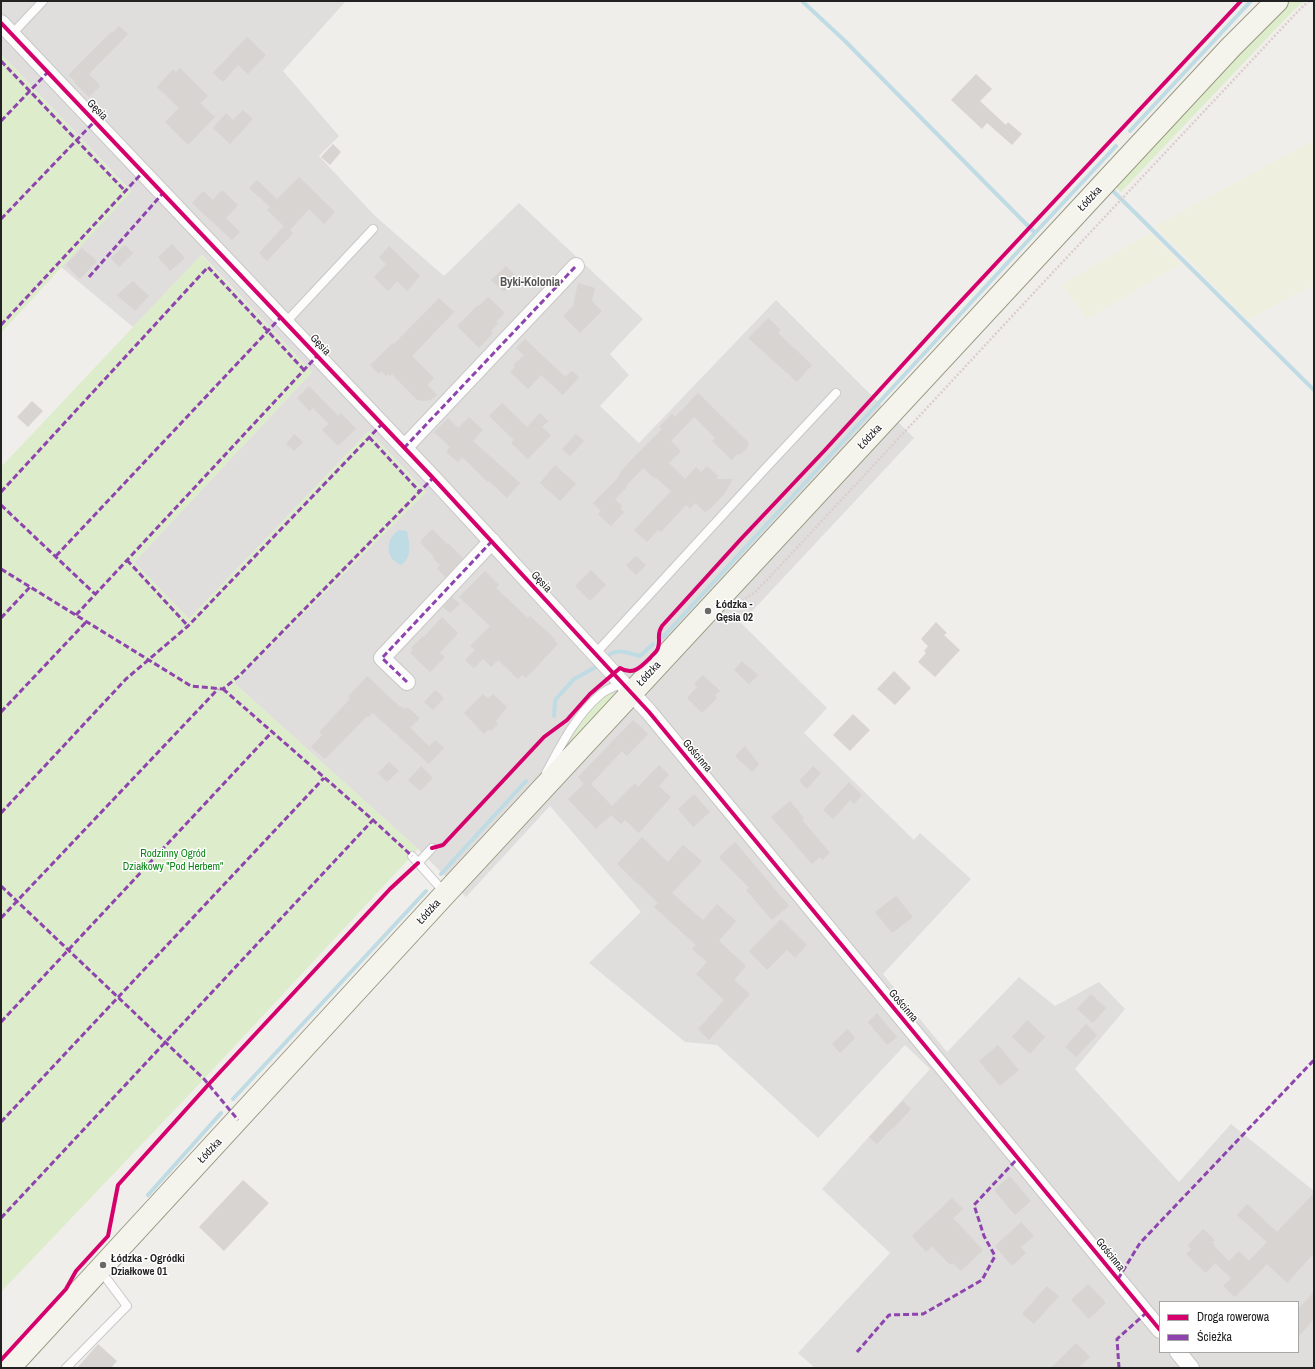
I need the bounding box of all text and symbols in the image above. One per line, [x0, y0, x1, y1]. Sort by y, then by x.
street label: Gęsia [84, 97, 110, 123]
street label: Łódzka [1075, 184, 1105, 214]
district label: Byki-Kolonia [500, 276, 560, 290]
street label: Gęsia [307, 332, 333, 358]
street label: Łódzka [855, 422, 885, 452]
street label: Gęsia [528, 569, 554, 595]
place label: Łódzka - Gęsia 02 [716, 598, 753, 624]
marker: Łódzka - Gęsia 02 [703, 606, 713, 616]
street label: Łódzka [634, 659, 664, 689]
street label: Gościnna [680, 737, 714, 775]
park label: Rodzinny Ogród Działkowy "Pod Herbem" [123, 847, 223, 873]
street label: Łódzka [414, 897, 444, 927]
street label: Gościnna [886, 987, 920, 1025]
street label: Łódzka [195, 1136, 225, 1166]
street label: Gościnna [1093, 1236, 1127, 1274]
place label: Łódzka - Ogródki Działkowe 01 [111, 1252, 185, 1278]
marker: Łódzka - Ogródki Działkowe 01 [98, 1260, 108, 1270]
legend [1159, 1301, 1299, 1353]
text: Droga rowerowa [1197, 1309, 1269, 1325]
text: Ścieżka [1197, 1329, 1232, 1345]

